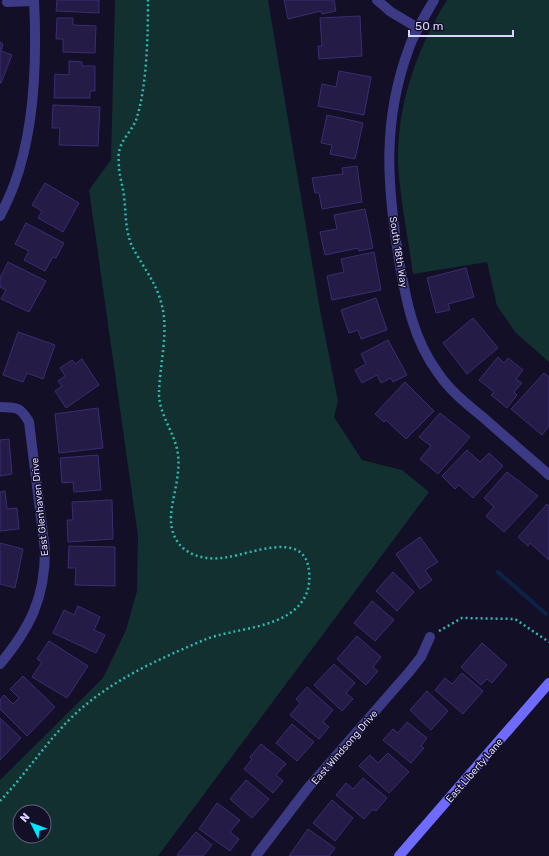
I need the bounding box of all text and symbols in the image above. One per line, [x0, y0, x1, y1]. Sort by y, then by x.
scale bar [409, 12, 513, 38]
text: 50 m [415, 19, 443, 33]
street label: South 18th Way [386, 216, 410, 289]
street label: East Glenhaven Drive [29, 457, 51, 557]
street label: East Windsong Drive [309, 708, 381, 787]
street label: East Liberty Lane [444, 736, 506, 805]
north arrow [12, 804, 52, 844]
text: N [17, 810, 32, 825]

